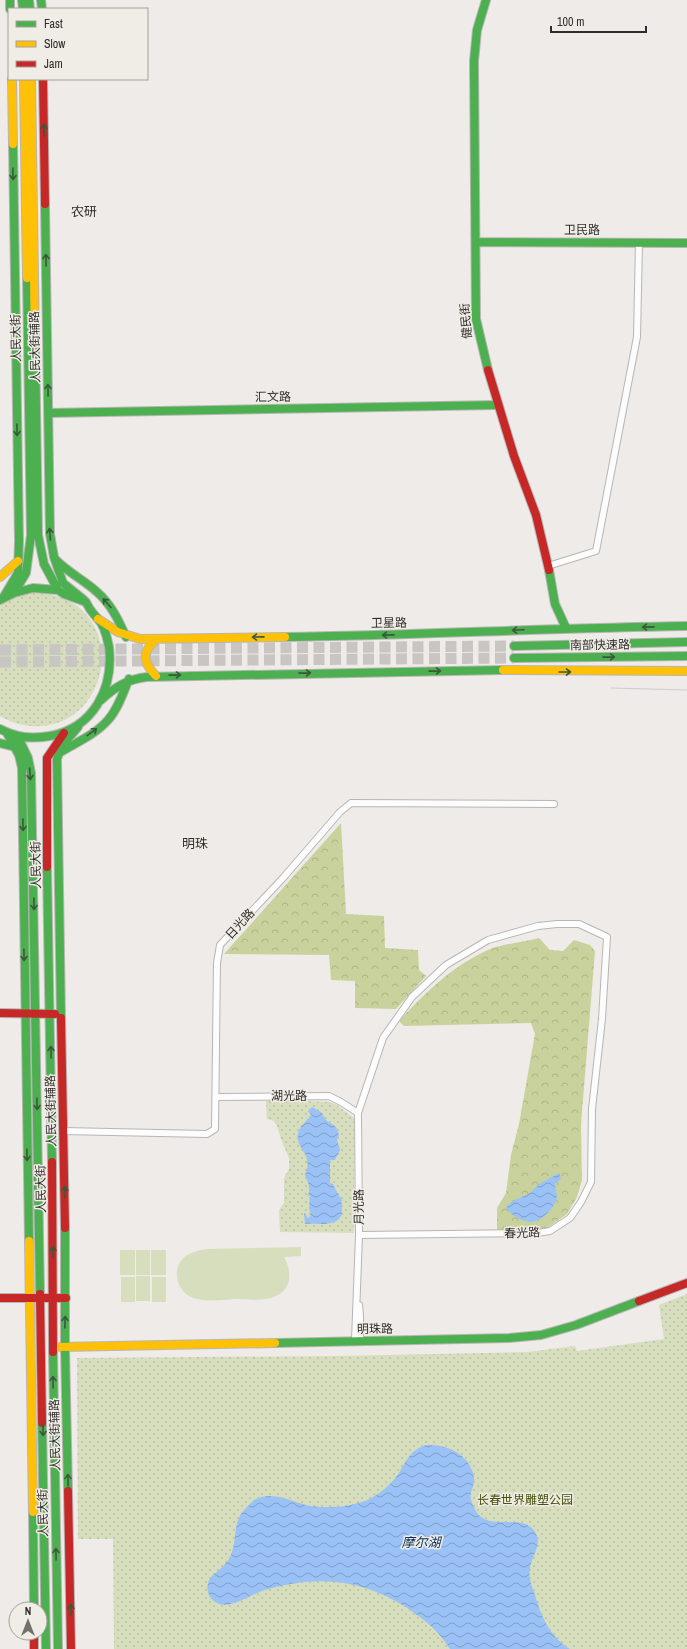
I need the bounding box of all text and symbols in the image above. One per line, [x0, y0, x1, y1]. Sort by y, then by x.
legend [8, 8, 148, 80]
scale bar [551, 8, 646, 34]
text: 100 m [557, 14, 584, 30]
text: Fast [44, 16, 63, 32]
text: Slow [44, 36, 66, 52]
text: Jam [44, 56, 63, 72]
one-way arrow [40, 124, 47, 137]
one-way arrow [9, 167, 17, 180]
district label: 农研 [71, 203, 97, 220]
street label: 卫民路 [564, 222, 600, 238]
one-way arrow [42, 254, 50, 267]
street label: 健民街 [456, 302, 476, 340]
street label: 人民大街辅路 [26, 311, 44, 383]
street label: 人民大街 [8, 314, 24, 362]
one-way arrow [44, 384, 52, 397]
street label: 汇文路 [255, 389, 291, 405]
one-way arrow [13, 423, 21, 436]
one-way arrow [47, 528, 54, 541]
one-way arrow [102, 598, 111, 608]
street label: 卫星路 [371, 615, 407, 631]
one-way arrow [642, 623, 655, 631]
one-way arrow [512, 627, 525, 634]
one-way arrow [382, 631, 395, 639]
one-way arrow [252, 634, 265, 641]
street label: 南部快速路 [570, 636, 630, 654]
one-way arrow [602, 653, 615, 660]
one-way arrow [428, 667, 441, 675]
one-way arrow [558, 668, 571, 676]
one-way arrow [298, 670, 311, 677]
one-way arrow [168, 672, 181, 679]
one-way arrow [86, 728, 97, 737]
one-way arrow [27, 767, 34, 780]
one-way arrow [19, 818, 26, 831]
district label: 明珠 [182, 835, 208, 852]
street label: 人民大街 [28, 841, 44, 889]
one-way arrow [30, 897, 38, 910]
street label: 日光路 [222, 905, 258, 943]
one-way arrow [20, 948, 28, 961]
one-way arrow [47, 1046, 55, 1059]
street label: 人民大街辅路 [42, 1075, 60, 1147]
street label: 湖光路 [271, 1088, 307, 1104]
one-way arrow [33, 1097, 41, 1110]
one-way arrow [23, 1148, 31, 1161]
street label: 人民大街 [33, 1165, 49, 1213]
one-way arrow [61, 1186, 69, 1199]
street label: 月光路 [351, 1189, 367, 1225]
street label: 春光路 [504, 1224, 540, 1242]
one-way arrow [49, 1246, 57, 1259]
one-way arrow [61, 1316, 69, 1329]
street label: 明珠路 [357, 1321, 393, 1337]
one-way arrow [49, 1376, 57, 1389]
street label: 人民大街辅路 [46, 1399, 64, 1471]
one-way arrow [39, 1423, 47, 1436]
one-way arrow [64, 1474, 72, 1487]
street label: 人民大街 [35, 1489, 51, 1537]
park label: 长春世界雕塑公园 [477, 1492, 573, 1508]
water label: 摩尔湖 [401, 1534, 442, 1551]
one-way arrow [52, 1548, 60, 1561]
north arrow [8, 1601, 48, 1641]
text: N [25, 1604, 31, 1618]
one-way arrow [67, 1604, 75, 1617]

